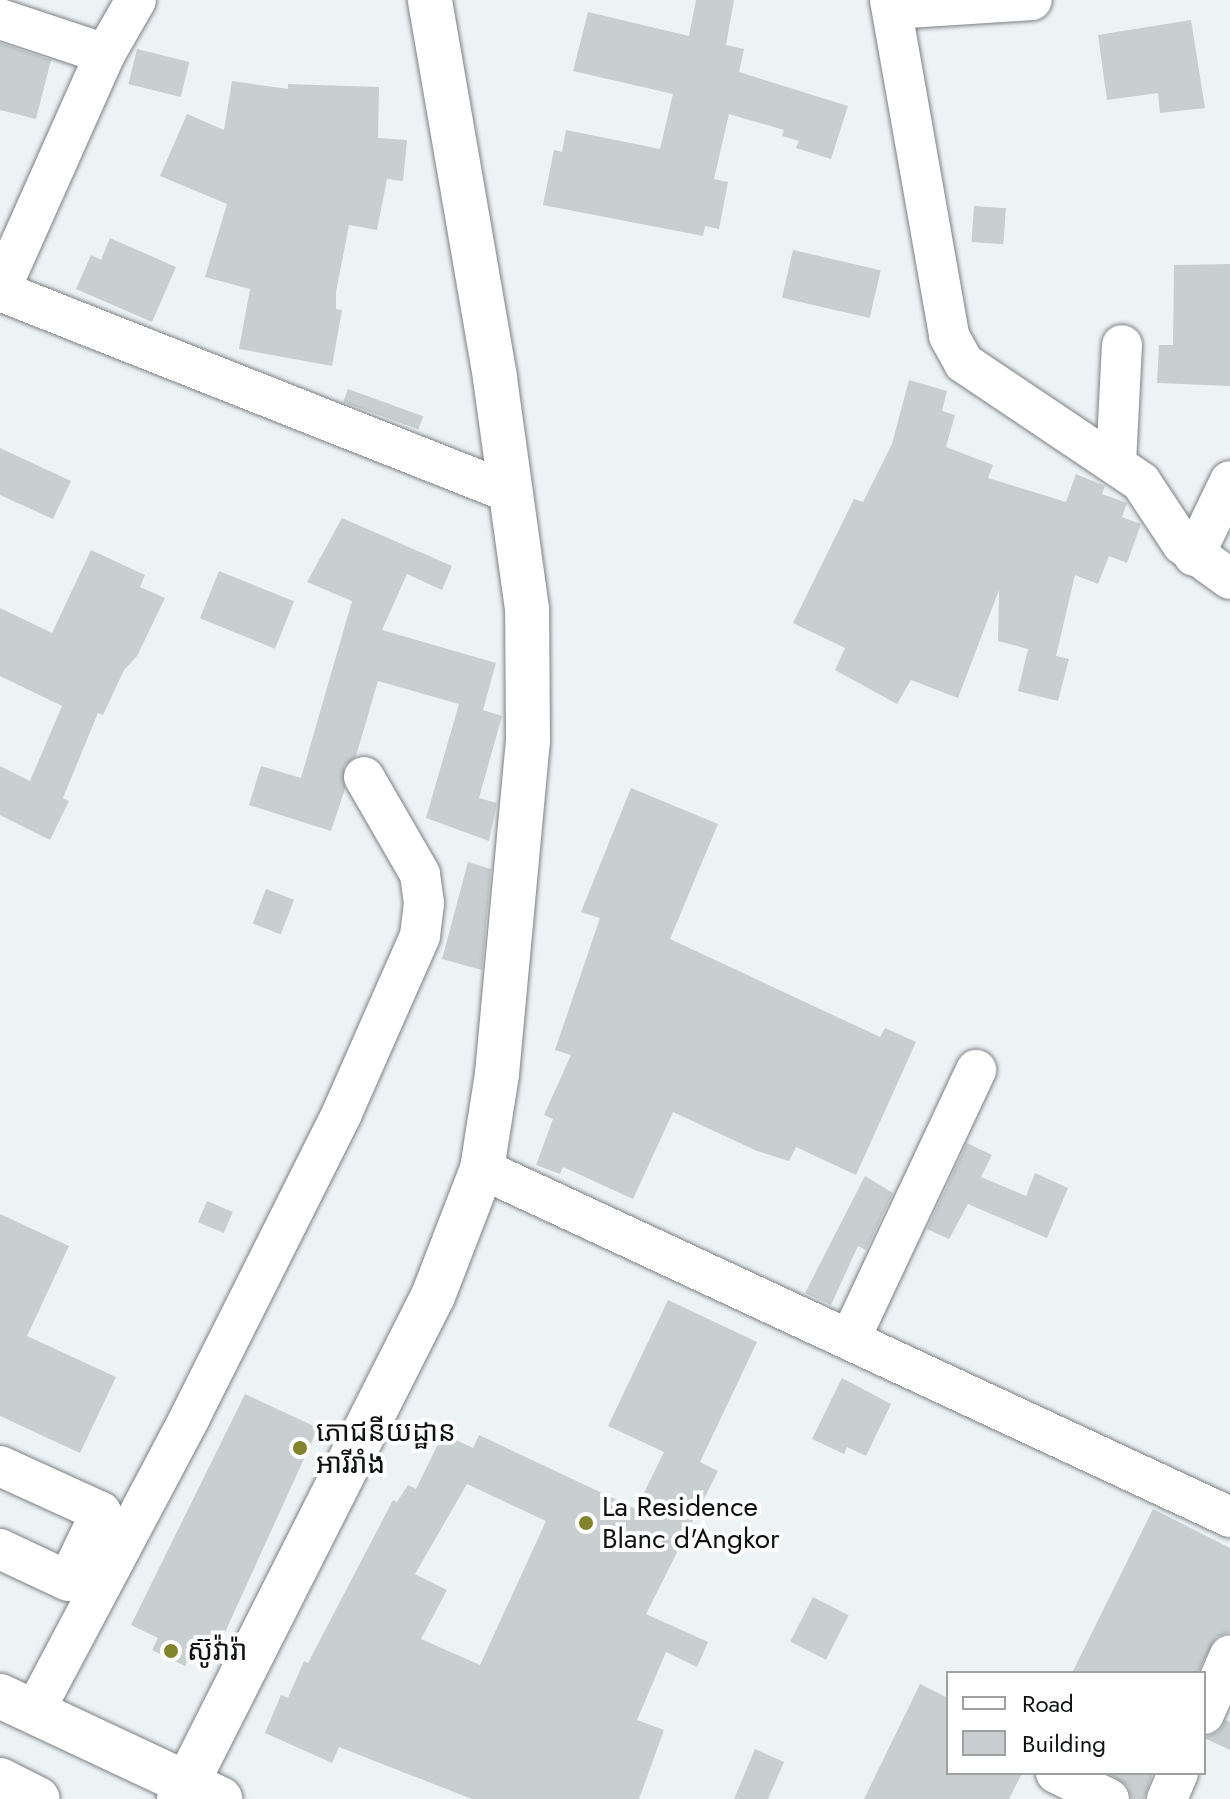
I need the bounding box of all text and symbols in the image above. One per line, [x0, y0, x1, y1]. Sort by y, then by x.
place label: ភោជនីយដ្ឋាន អារីរាំង [316, 1415, 456, 1481]
marker: ភោជនីយដ្ឋាន អារីរាំង [291, 1439, 309, 1457]
place label: La Residence Blanc d'Angkor [602, 1490, 780, 1556]
marker: La Residence Blanc d'Angkor [577, 1514, 595, 1532]
place label: ស៊ូវ៉ារ៉ា [187, 1634, 247, 1668]
marker: ស៊ូវ៉ារ៉ា [162, 1642, 180, 1660]
legend [946, 1671, 1206, 1775]
text: Road [1022, 1686, 1074, 1721]
text: Building [1022, 1726, 1106, 1761]

